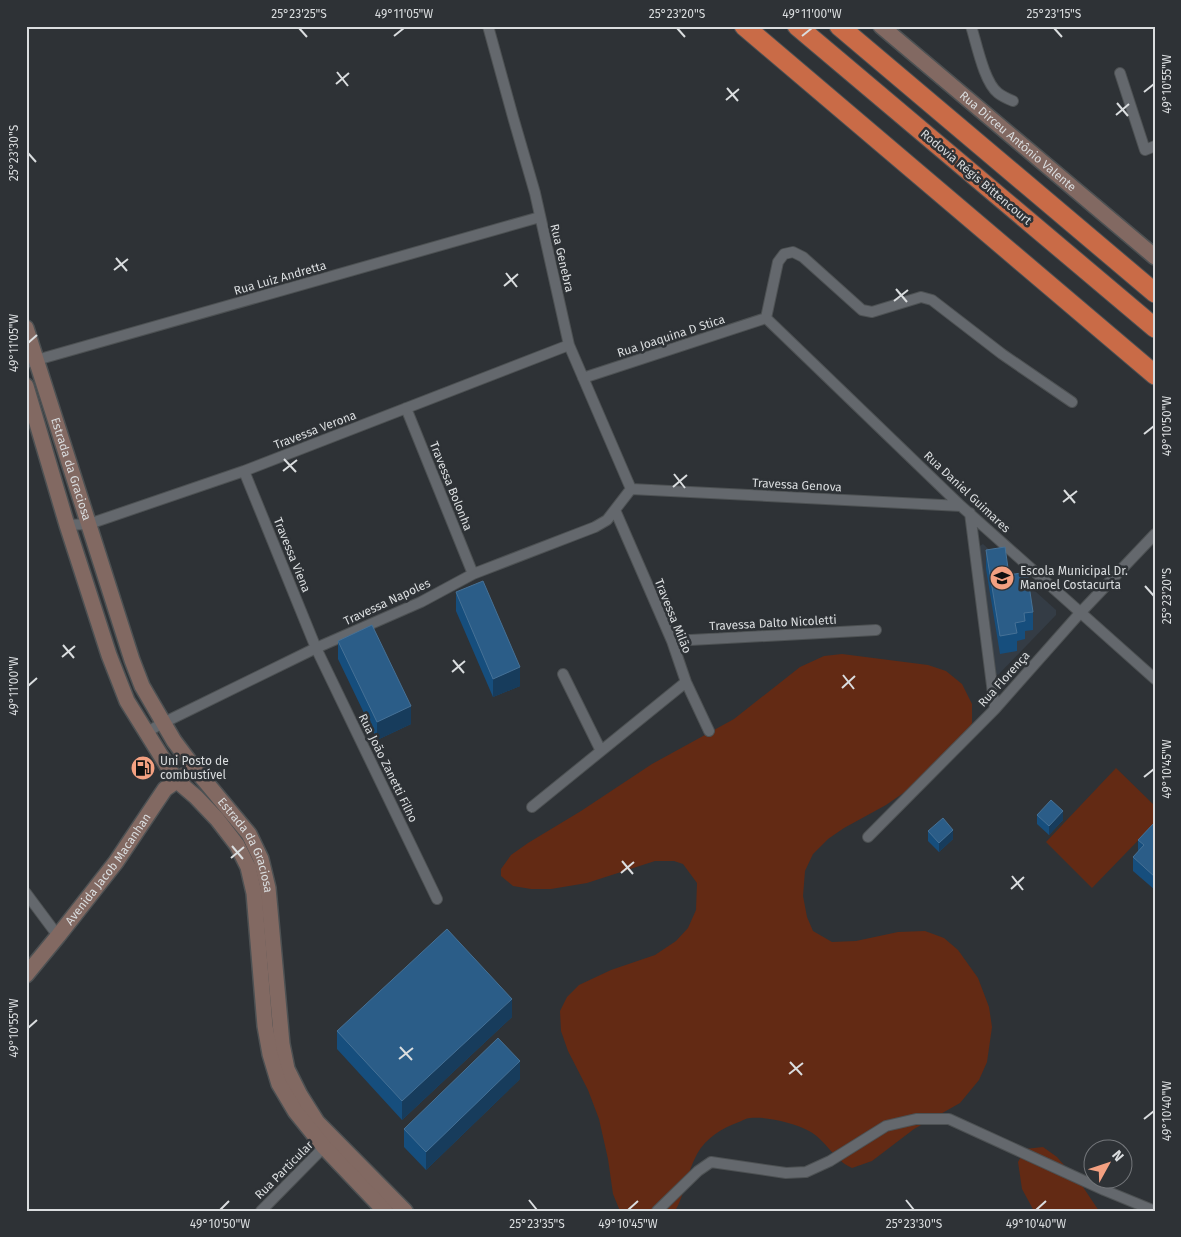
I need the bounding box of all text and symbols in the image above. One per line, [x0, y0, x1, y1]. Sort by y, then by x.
text: 25°23'25"S [271, 7, 327, 21]
text: 49°11'05"W [375, 7, 433, 21]
text: 25°23'20"S [649, 7, 706, 21]
text: 49°11'00"W [782, 7, 842, 21]
text: 25°23'15"S [1027, 7, 1082, 21]
text: 49°10'55"W [1160, 54, 1174, 114]
street label: Rua Dirceu Antônio Valente [957, 88, 1079, 194]
text: 25°23'30"S [7, 124, 21, 181]
street label: Rodovia Régis Bittencourt [918, 127, 1035, 228]
street label: Rua Genebra [547, 223, 577, 293]
street label: Rua Luiz Andretta [232, 258, 328, 298]
street label: Rua Joaquina D Stica [615, 312, 727, 360]
text: 49°11'05"W [7, 314, 21, 372]
text: 49°10'50"W [1160, 396, 1174, 456]
street label: Travessa Verona [272, 408, 358, 452]
street label: Estrada da Graciosa [48, 416, 94, 522]
street label: Travessa Bolonha [427, 439, 475, 533]
street label: Rua Daniel Guimares [921, 448, 1013, 536]
street label: Travessa Genova [752, 476, 842, 494]
street label: Travessa Viena [271, 515, 313, 595]
place label: Escola Municipal Dr. Manoel Costacurta [1020, 564, 1128, 592]
school or university icon: Escola Municipal Dr. Manoel Costacurta [989, 565, 1015, 591]
text: 25°23'20"S [1160, 567, 1174, 624]
street label: Travessa Napoles [341, 576, 433, 628]
street label: Travessa Milão [652, 577, 694, 655]
street label: Travessa Dalto Nicoletti [709, 613, 837, 633]
street label: Rua Florença [975, 648, 1033, 710]
text: 49°11'00"W [7, 656, 21, 716]
street label: Rua João Zanetti Filho [356, 711, 420, 825]
text: 49°10'45"W [1160, 739, 1174, 799]
place label: Uni Posto de combustível [160, 754, 229, 782]
fuel station icon: Uni Posto de combustível [130, 755, 156, 781]
street label: Estrada da Graciosa [215, 795, 275, 893]
street label: Avenida Jacob Macanhan [62, 811, 154, 928]
text: 49°10'55"W [7, 998, 21, 1058]
text: 49°10'40"W [1160, 1081, 1174, 1141]
street label: Rua Particular [252, 1138, 316, 1202]
north arrow [1084, 1140, 1134, 1190]
text: N [1108, 1147, 1127, 1165]
text: 49°10'50"W [190, 1217, 250, 1231]
text: 25°23'35"S [509, 1217, 565, 1231]
text: 49°10'45"W [598, 1217, 658, 1231]
text: 25°23'30"S [886, 1217, 943, 1231]
text: 49°10'40"W [1006, 1217, 1066, 1231]

